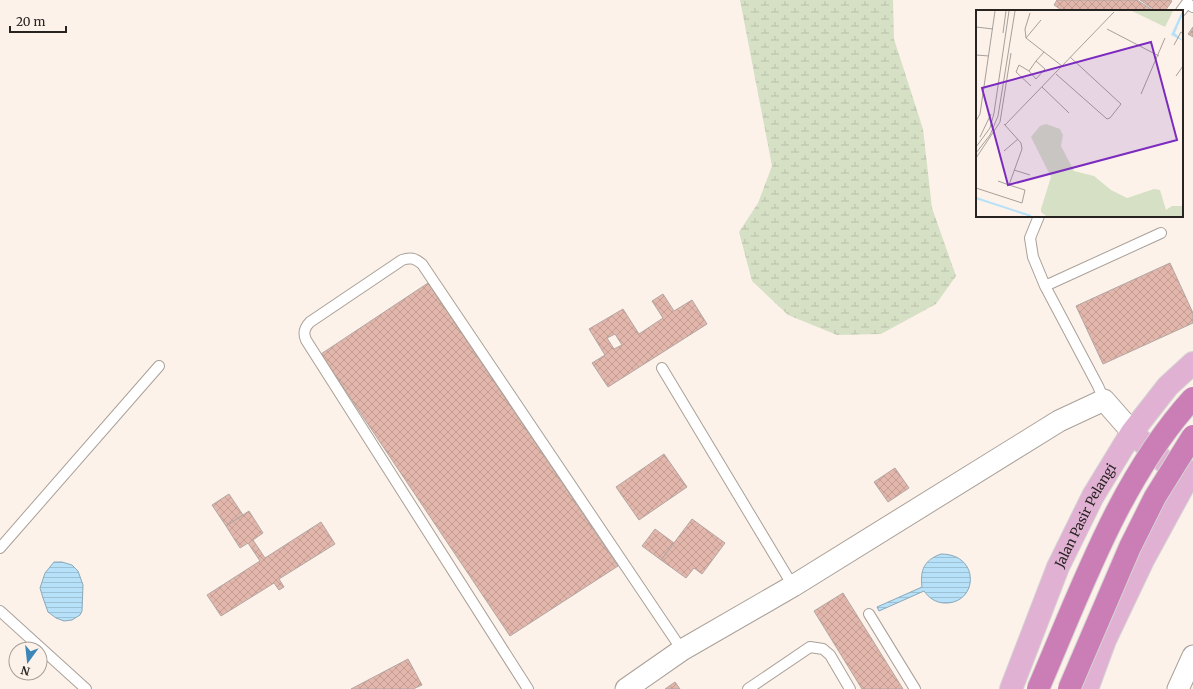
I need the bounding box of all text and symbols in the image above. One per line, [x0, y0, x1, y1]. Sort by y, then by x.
scale bar [10, 8, 66, 34]
inset map [976, 10, 1183, 217]
text: 20 m [16, 14, 45, 29]
street label: Jalan Pasir Pelangi [1050, 460, 1119, 571]
north arrow [8, 641, 48, 681]
text: N [19, 663, 31, 679]

